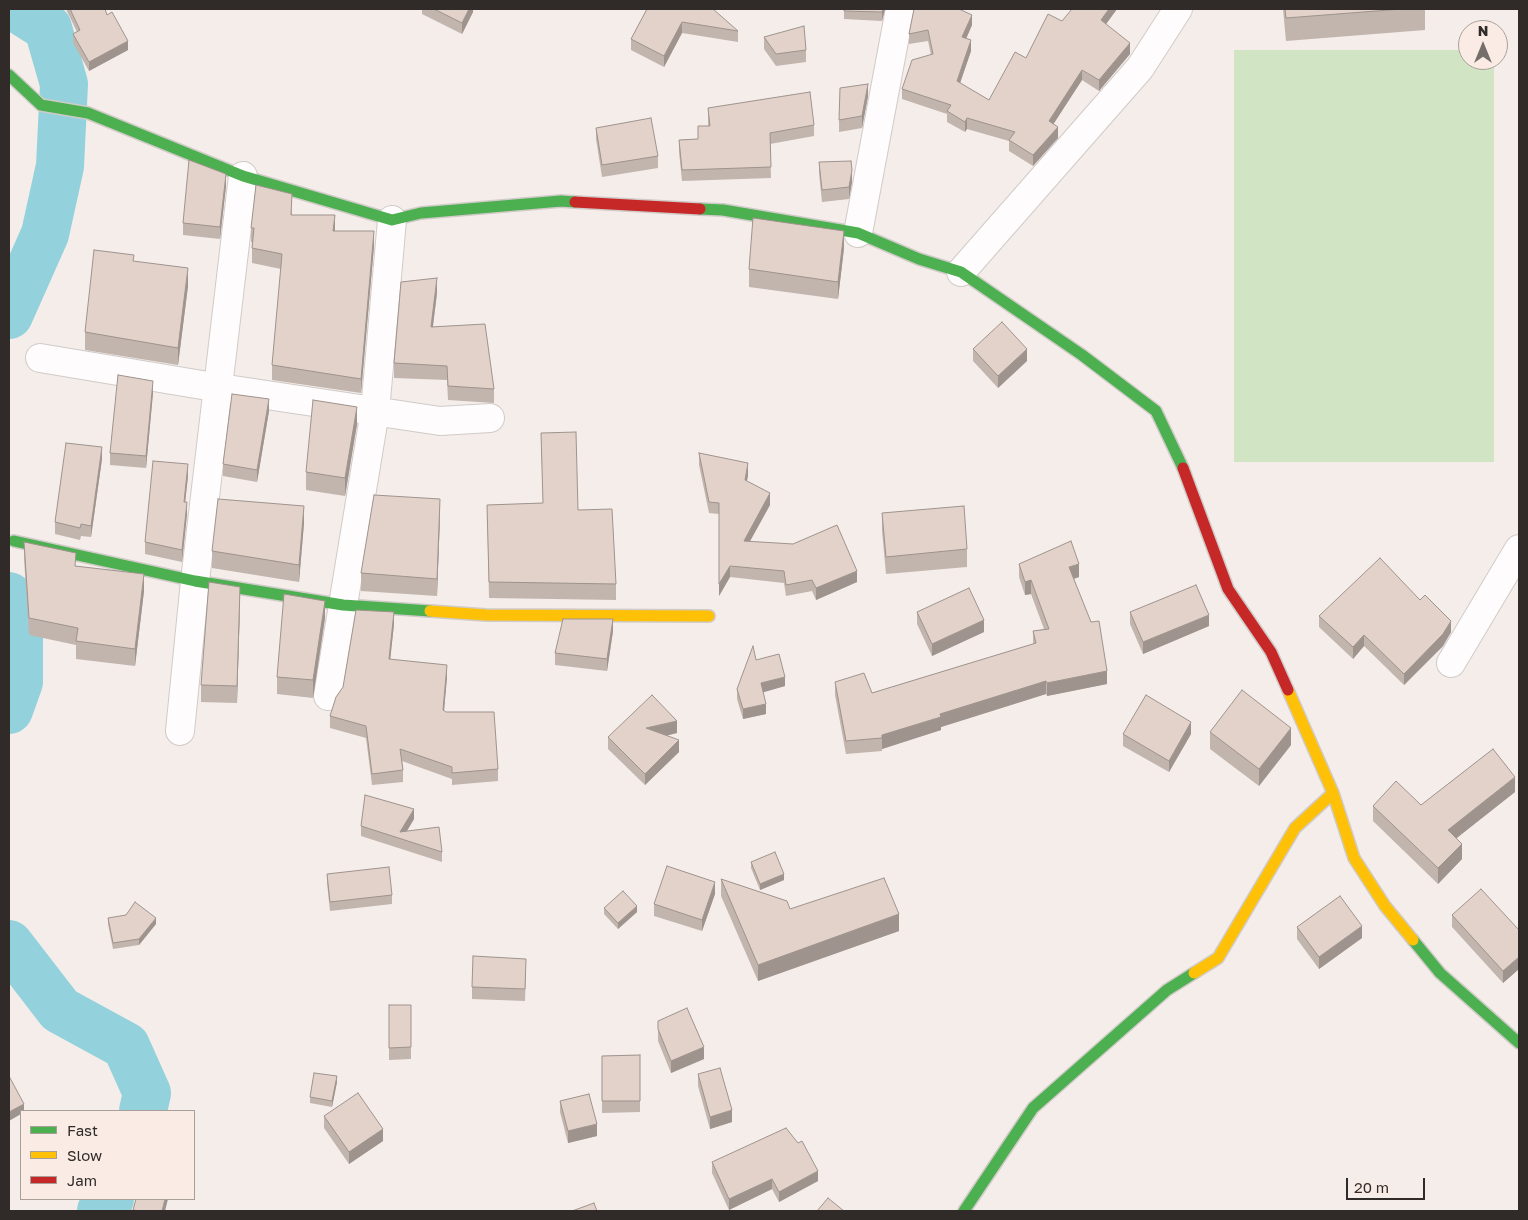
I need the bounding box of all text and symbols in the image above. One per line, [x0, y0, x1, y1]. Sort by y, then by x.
north arrow [1458, 20, 1508, 70]
text: N [1478, 22, 1488, 39]
legend [20, 1110, 195, 1200]
text: Fast [67, 1121, 98, 1139]
text: Slow [67, 1146, 102, 1164]
scale bar [1348, 1168, 1427, 1200]
text: Jam [67, 1171, 97, 1189]
text: 20 m [1354, 1178, 1389, 1196]

